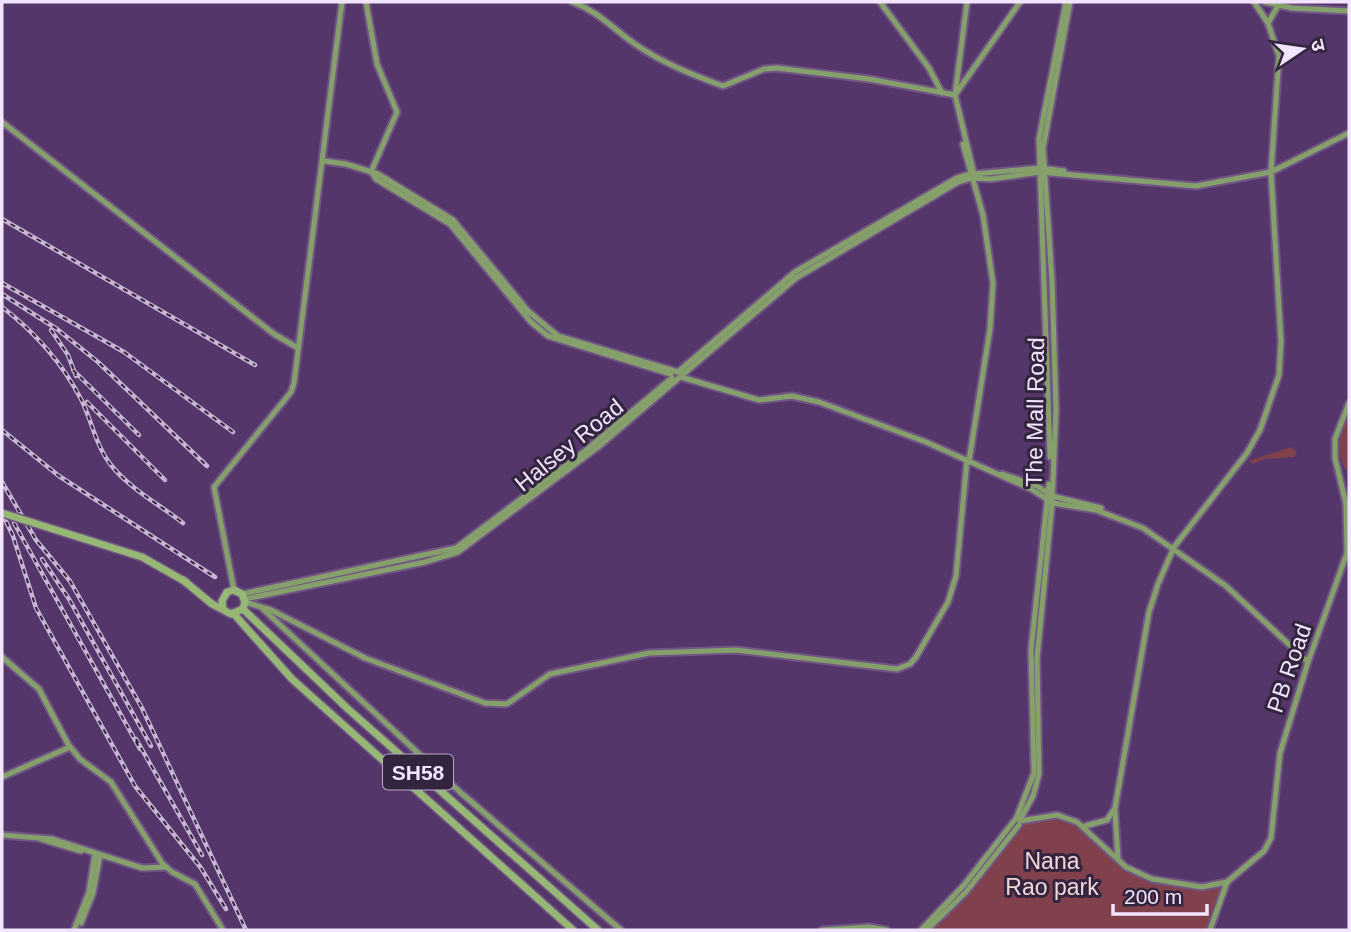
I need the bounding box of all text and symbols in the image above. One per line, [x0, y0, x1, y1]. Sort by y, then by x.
north arrow [1267, 14, 1337, 84]
text: उ [1307, 38, 1330, 54]
street label: The Mall Road [1021, 337, 1049, 487]
street label: Halsey Road [510, 393, 628, 497]
street label: PB Road [1262, 620, 1316, 716]
road number: SH58 [383, 754, 453, 790]
park label: Nana Rao park [1005, 848, 1099, 900]
scale bar [1113, 872, 1208, 916]
text: 200 m [1124, 885, 1182, 908]

